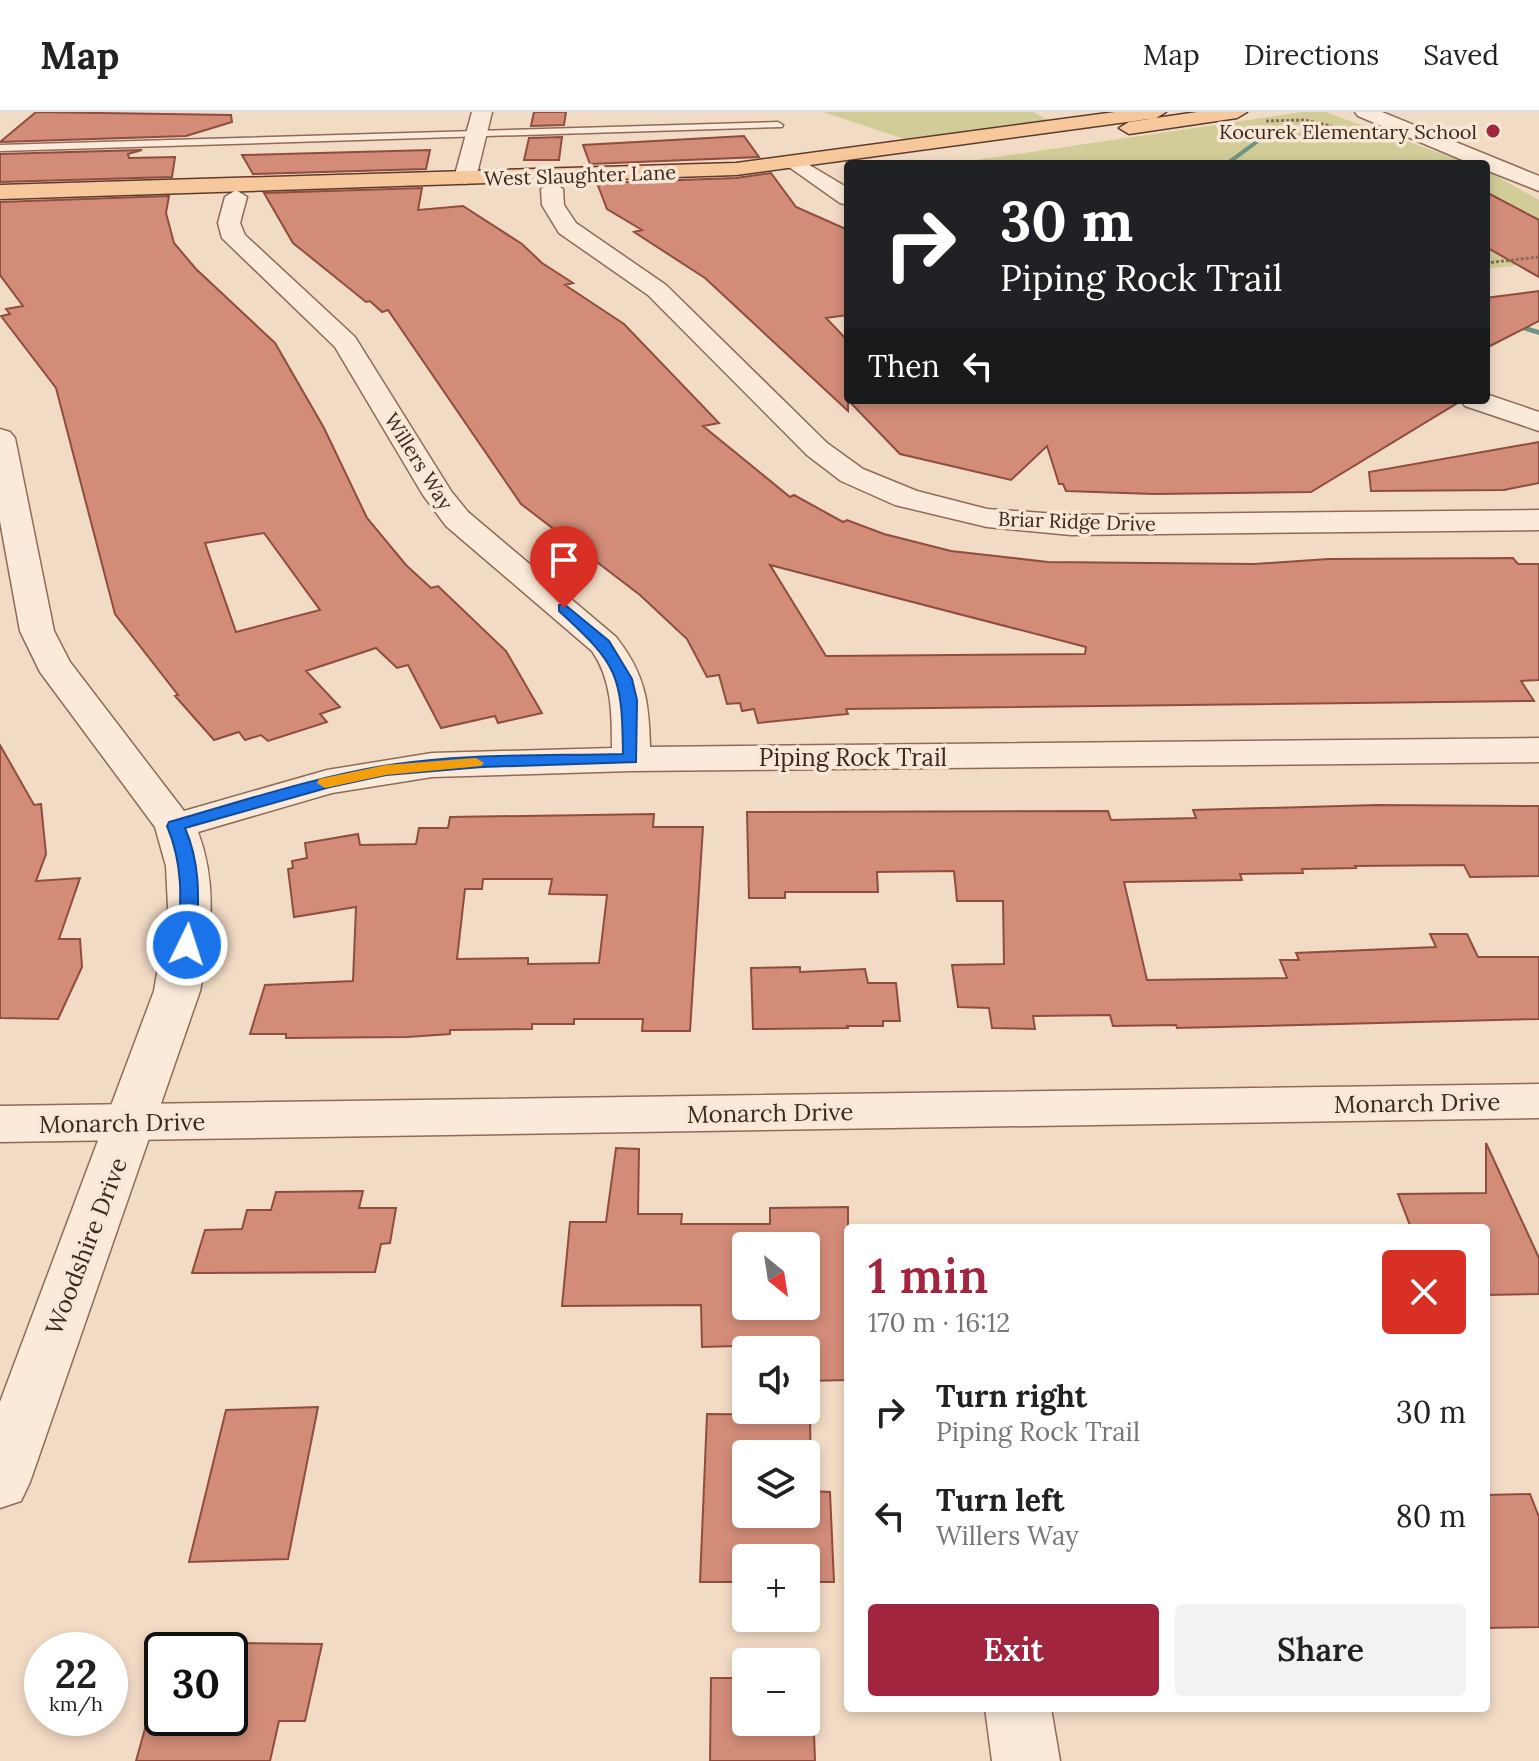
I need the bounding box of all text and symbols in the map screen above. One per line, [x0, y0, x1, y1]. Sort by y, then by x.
text: Map [40, 31, 119, 79]
text: Map [1143, 37, 1200, 73]
text: Directions [1244, 37, 1379, 73]
text: Saved [1423, 37, 1499, 73]
place label: Kocurek Elementary School [1219, 119, 1477, 144]
marker: Kocurek Elementary School [1484, 122, 1502, 140]
street label: West Slaughter Lane [483, 159, 677, 191]
text: 30 m [1000, 185, 1133, 256]
icon: right [868, 192, 972, 296]
text: Piping Rock Trail [1000, 255, 1282, 301]
icon: left [956, 344, 1000, 388]
text: Then [868, 347, 940, 385]
street label: Willers Way [379, 408, 459, 515]
street label: Briar Ridge Drive [998, 506, 1157, 536]
pin [530, 526, 598, 608]
icon: arrive [542, 538, 586, 582]
street label: Piping Rock Trail [759, 742, 947, 773]
position arrow [145, 903, 229, 987]
street label: Monarch Drive [1333, 1086, 1501, 1120]
street label: Monarch Drive [686, 1096, 854, 1130]
street label: Monarch Drive [38, 1106, 206, 1140]
street label: Woodshire Drive [38, 1153, 134, 1339]
north arrow [732, 1232, 820, 1320]
map controls [732, 1232, 820, 1736]
text: 1 min [868, 1245, 988, 1306]
button: close [1382, 1250, 1466, 1334]
text: 170 m · 16:12 [868, 1306, 1010, 1339]
button: sound [732, 1336, 820, 1424]
text: Turn right [936, 1377, 1087, 1415]
icon: right [868, 1390, 912, 1434]
text: 30 m [1396, 1393, 1466, 1431]
text: Piping Rock Trail [936, 1415, 1140, 1448]
button: layers [732, 1440, 820, 1528]
text: Turn left [936, 1481, 1064, 1519]
icon: left [868, 1494, 912, 1538]
text: 80 m [1396, 1497, 1466, 1535]
text: Willers Way [936, 1519, 1079, 1552]
button: + [732, 1544, 820, 1632]
button: Exit [868, 1604, 1159, 1696]
button: Share [1175, 1604, 1466, 1696]
speed limit sign: 30 [144, 1632, 248, 1736]
text: 22 [55, 1648, 97, 1699]
button: − [732, 1648, 820, 1736]
text: km/h [49, 1691, 103, 1716]

